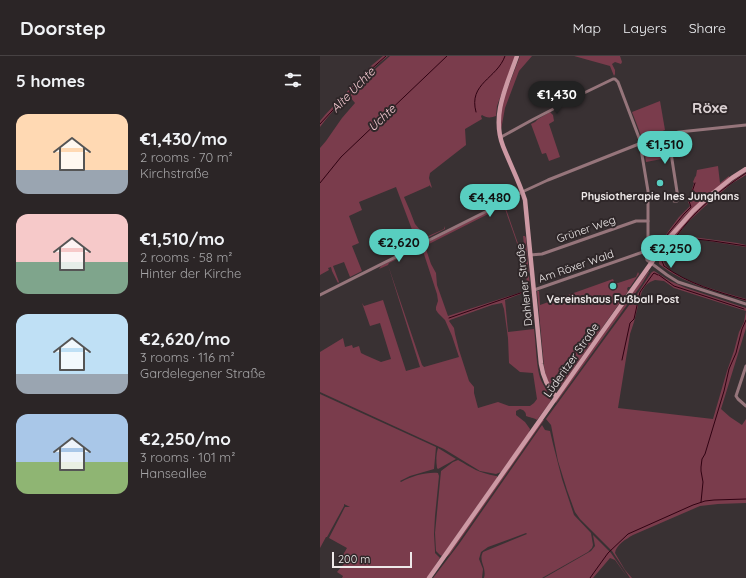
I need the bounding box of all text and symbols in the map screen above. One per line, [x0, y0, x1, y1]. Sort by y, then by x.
text: Doorstep [20, 16, 106, 40]
text: Map [572, 19, 601, 37]
text: Layers [623, 19, 667, 37]
text: Share [689, 19, 726, 37]
water label: Alte Uchte [327, 63, 379, 115]
icon: filters [282, 69, 304, 91]
text: 5 homes [16, 70, 85, 91]
pin: €1,430 [524, 81, 590, 115]
text: €1,430 [537, 86, 577, 102]
district label: Röxe [692, 98, 728, 117]
water label: Uchte [365, 100, 400, 134]
text: €1,430/mo [140, 128, 227, 149]
icon: home [48, 130, 96, 178]
pin: €1,510 [632, 131, 698, 165]
text: €1,510 [646, 136, 684, 152]
text: 2 rooms · 70 m² [140, 149, 233, 165]
text: Kirchstraße [140, 165, 209, 181]
marker: Physiotherapie Ines Junghans [655, 178, 665, 188]
pin: €4,480 [457, 184, 523, 218]
text: €4,480 [469, 189, 511, 205]
place label: Physiotherapie Ines Junghans [581, 189, 739, 203]
street label: Grüner Weg [555, 212, 617, 246]
text: €1,510/mo [140, 228, 225, 249]
pin: €2,620 [366, 229, 432, 263]
icon: home [48, 230, 96, 278]
text: €2,620 [378, 234, 420, 250]
pin: €2,250 [638, 235, 704, 269]
text: €2,250 [650, 240, 692, 256]
street label: Dahlener Straße [513, 243, 535, 327]
street label: Am Röxer Wald [536, 247, 616, 285]
text: 2 rooms · 58 m² [140, 249, 232, 265]
text: Hinter der Kirche [140, 265, 241, 281]
marker: Vereinshaus Fußball Post [608, 281, 618, 291]
place label: Vereinshaus Fußball Post [546, 292, 680, 306]
street label: Lüderitzer Straße [540, 320, 602, 400]
text: €2,620/mo [140, 328, 230, 349]
icon: home [48, 330, 96, 378]
text: 3 rooms · 116 m² [140, 349, 235, 365]
text: Gardelegener Straße [140, 365, 265, 381]
text: €2,250/mo [140, 428, 231, 449]
icon: home [48, 430, 96, 478]
text: 3 rooms · 101 m² [140, 449, 235, 465]
text: Hanseallee [140, 465, 207, 481]
scale bar [332, 550, 412, 569]
text: 200 m [338, 552, 370, 566]

